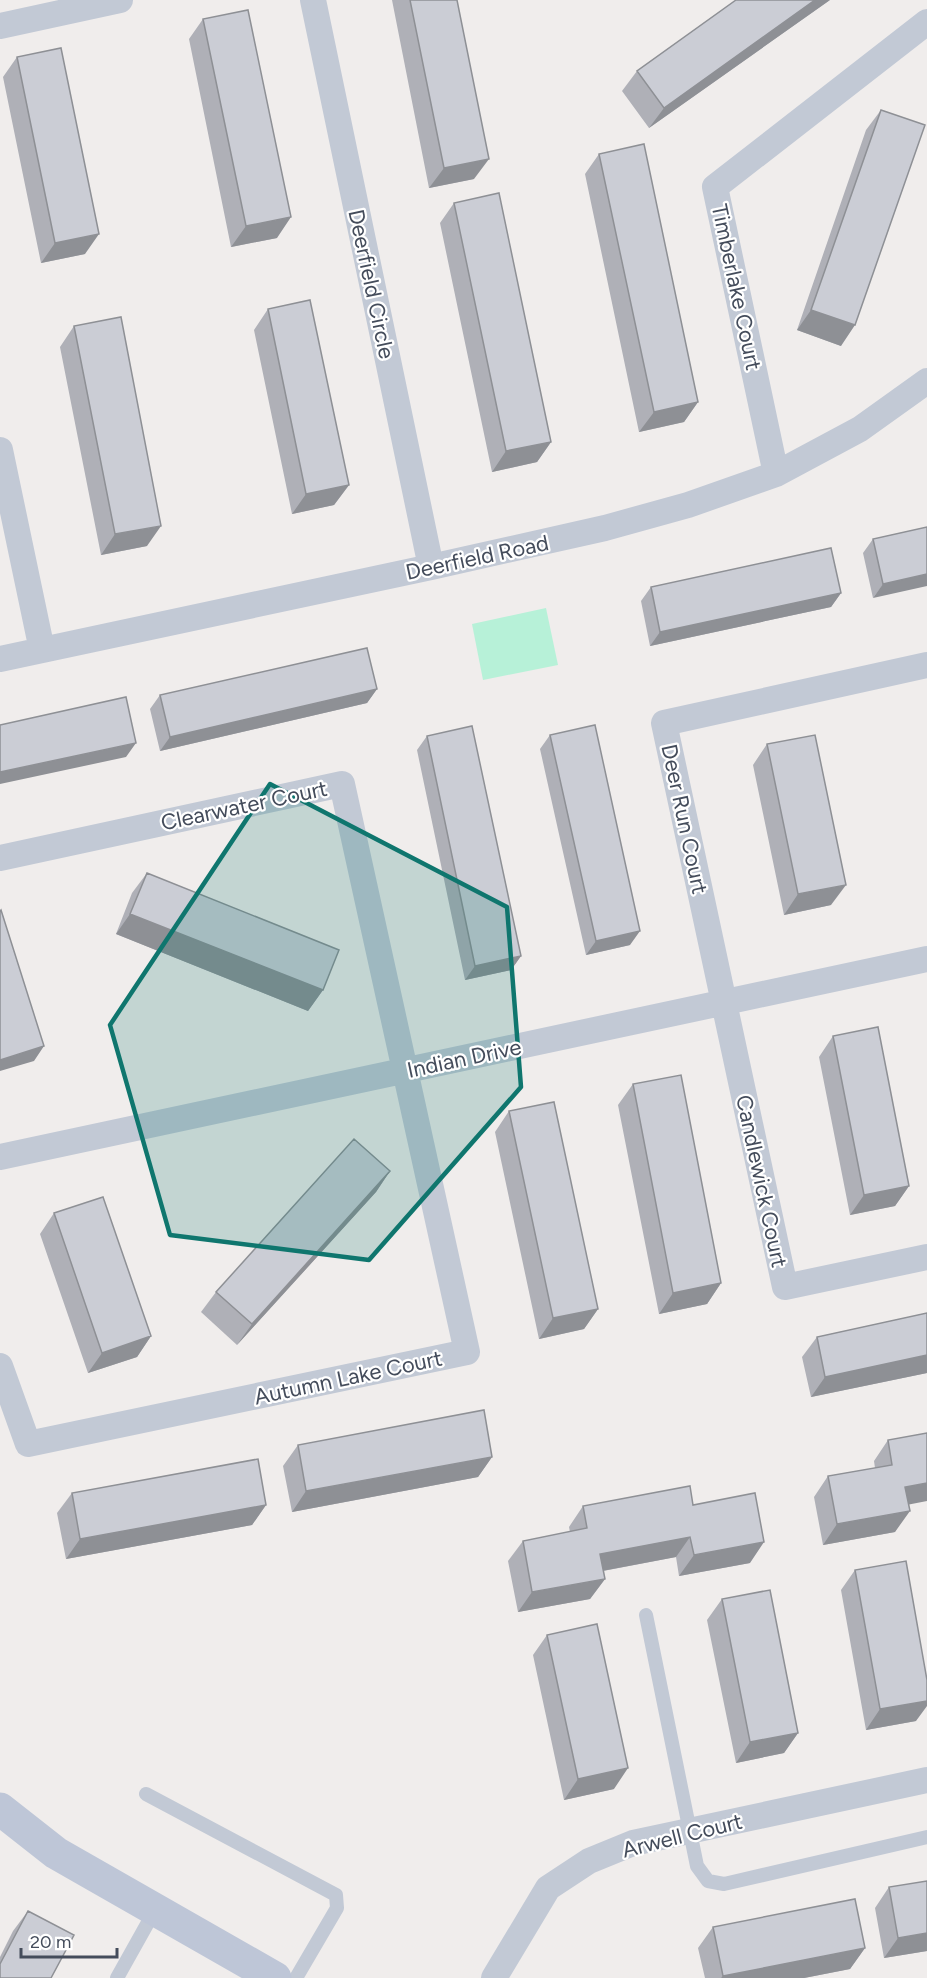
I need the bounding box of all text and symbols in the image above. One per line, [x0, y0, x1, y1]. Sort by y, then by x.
street label: Timberlake Court [706, 202, 767, 373]
street label: Deerfield Circle [342, 207, 401, 361]
street label: Deerfield Road [403, 529, 551, 586]
street label: Deer Run Court [655, 742, 714, 896]
street label: Clearwater Court [158, 775, 330, 836]
street label: Indian Drive [405, 1033, 524, 1084]
street label: Candlewick Court [730, 1092, 793, 1270]
street label: Autumn Lake Court [252, 1344, 445, 1411]
street label: Arwell Court [619, 1807, 745, 1863]
scale bar [21, 1921, 117, 1959]
text: 20 m [30, 1931, 71, 1953]

